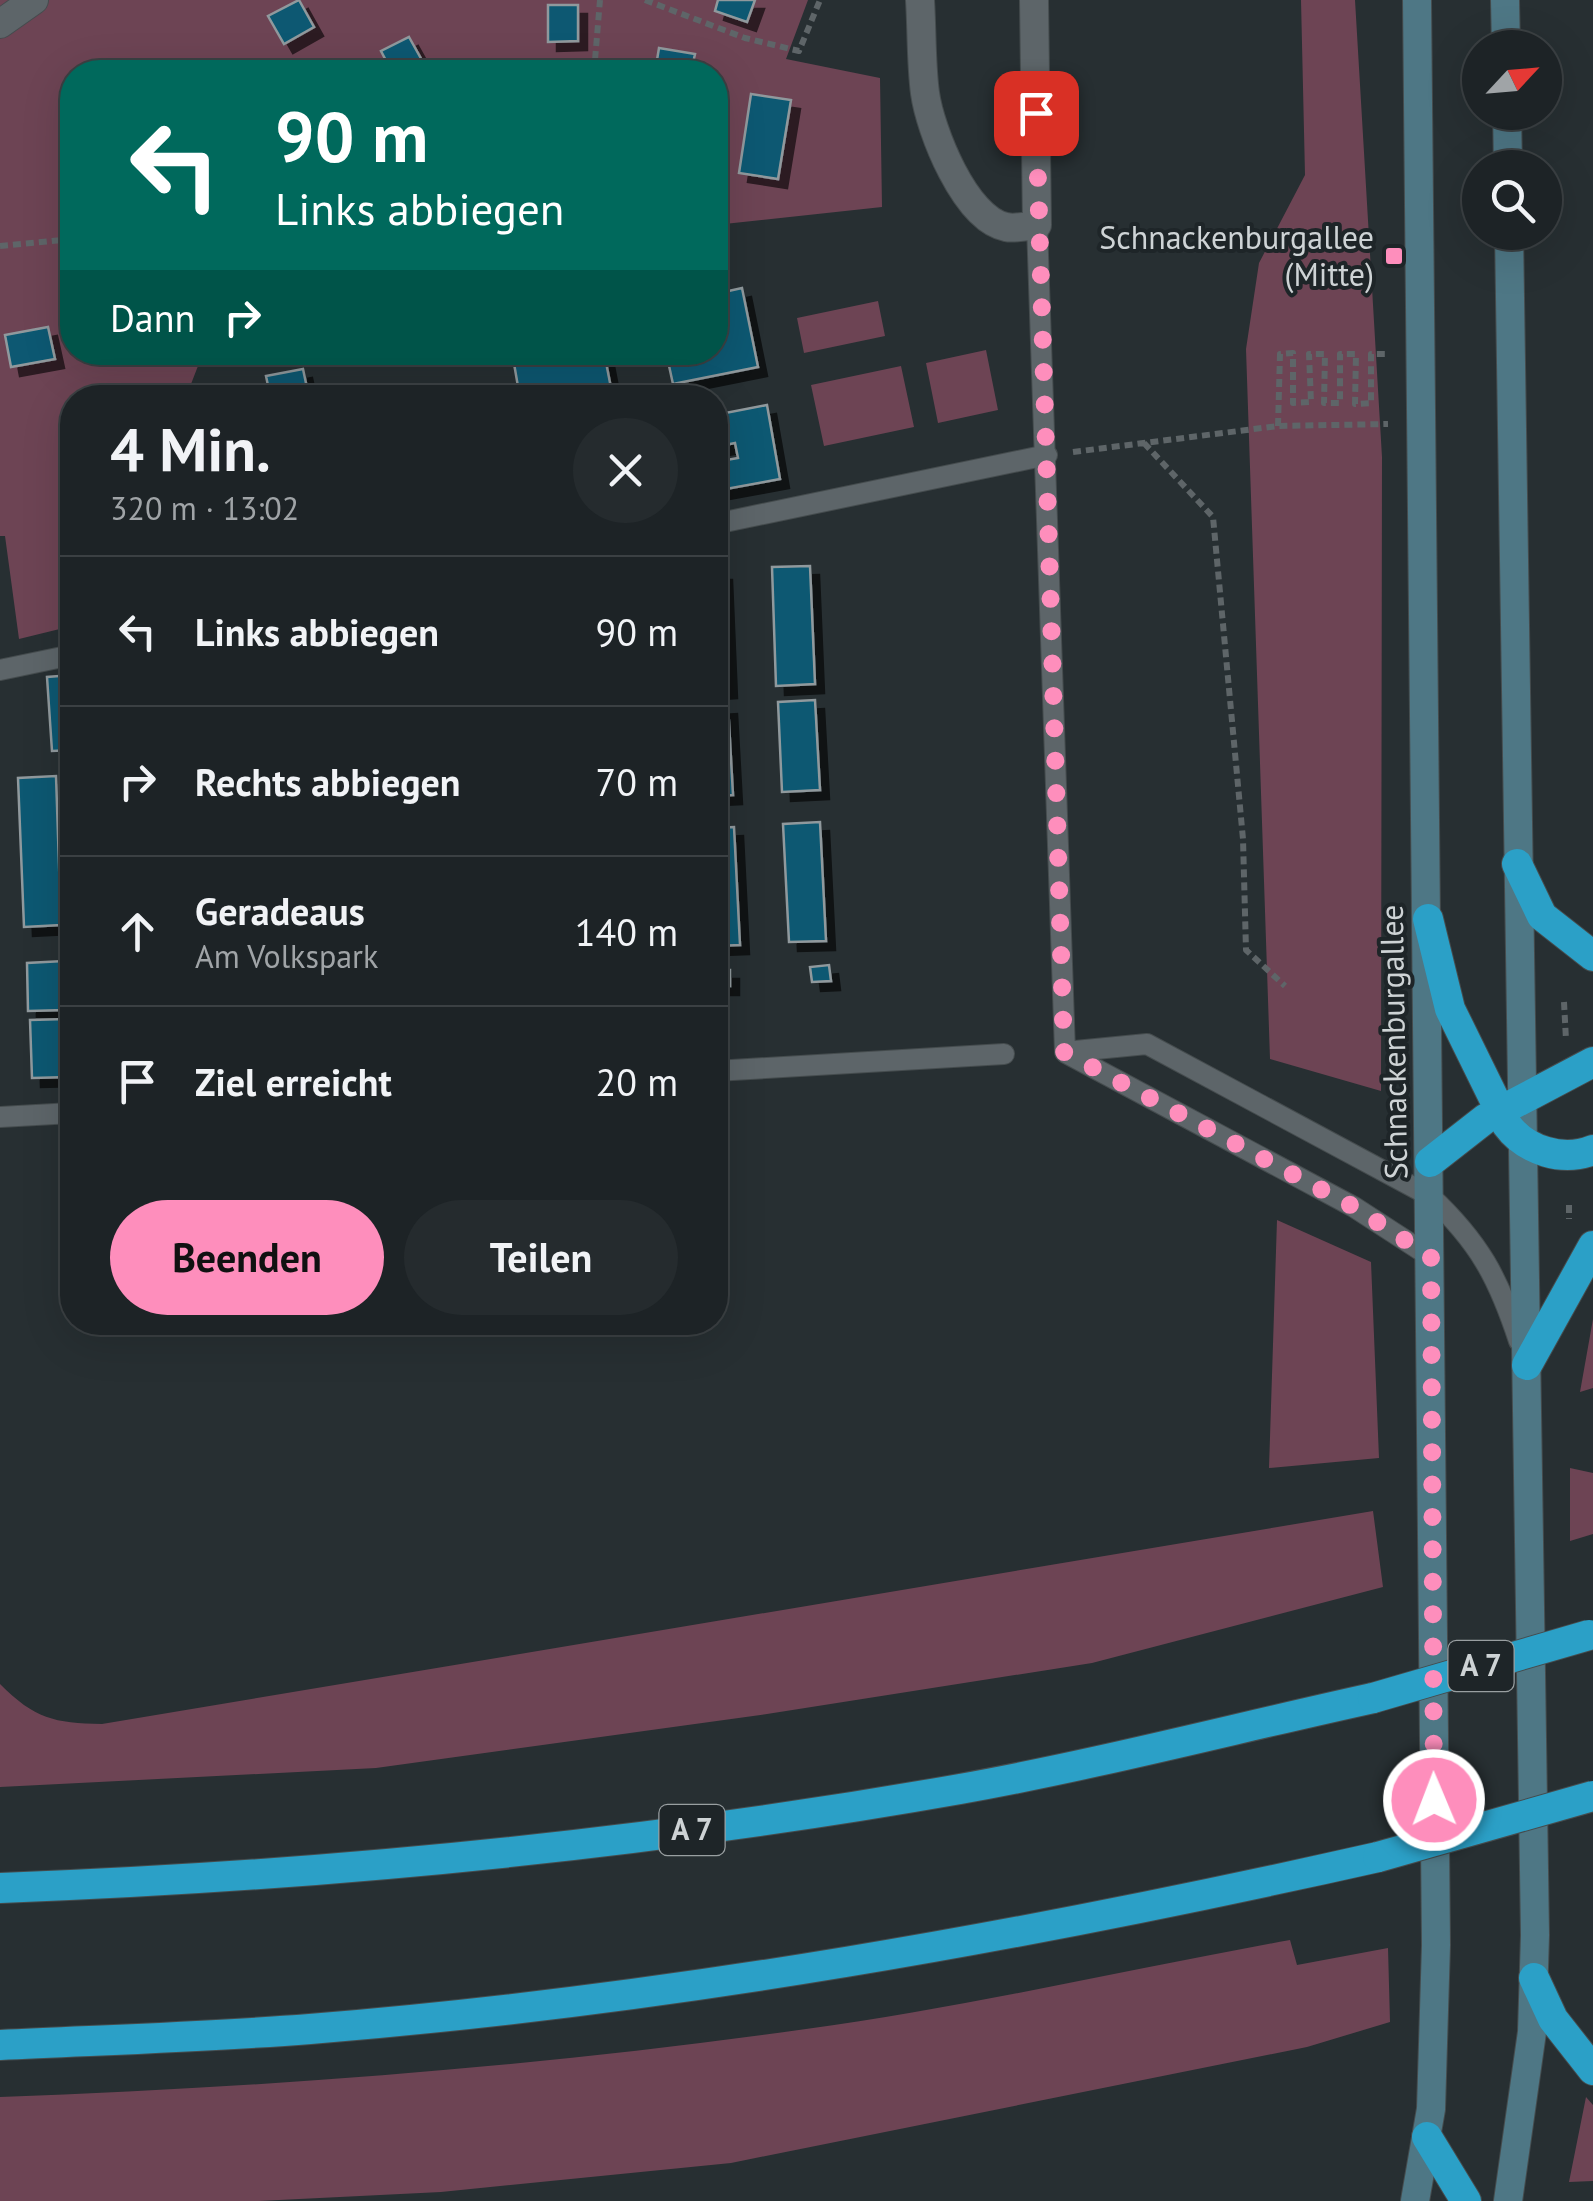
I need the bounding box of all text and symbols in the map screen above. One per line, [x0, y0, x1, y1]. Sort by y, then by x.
north arrow [1462, 30, 1562, 130]
map controls [1462, 30, 1562, 250]
pin [994, 71, 1079, 156]
icon: arrive [1009, 86, 1064, 141]
text: 90 m [275, 91, 428, 181]
icon: left [110, 100, 240, 230]
button: search [1462, 150, 1562, 250]
text: Links abbiegen [275, 179, 564, 237]
place label: Schnackenburgallee (Mitte) [1099, 216, 1374, 295]
marker: Schnackenburgallee (Mitte) [1383, 245, 1405, 267]
icon: right [215, 290, 270, 345]
text: Dann [110, 293, 195, 342]
text: 4 Min. [110, 410, 271, 488]
button: close [573, 418, 678, 523]
text: 320 m · 13:02 [110, 487, 299, 529]
icon: left [110, 604, 165, 659]
text: Links abbiegen [195, 607, 439, 656]
text: 90 m [596, 607, 678, 656]
icon: right [110, 754, 165, 809]
text: Rechts abbiegen [195, 757, 461, 806]
text: 70 m [596, 757, 678, 806]
text: Geradeaus [195, 886, 365, 935]
icon: ahead [110, 904, 165, 959]
street label: Schnackenburgallee [1370, 904, 1416, 1180]
text: 140 m [575, 907, 678, 956]
text: Am Volkspark [195, 935, 378, 977]
icon: arrive [110, 1054, 165, 1109]
text: Ziel erreicht [195, 1057, 392, 1106]
text: 20 m [596, 1057, 678, 1106]
button: Beenden [110, 1200, 384, 1315]
button: Teilen [404, 1200, 678, 1315]
road number: A 7 [1448, 1641, 1514, 1691]
position arrow [1382, 1748, 1486, 1852]
road number: A 7 [660, 1805, 724, 1855]

